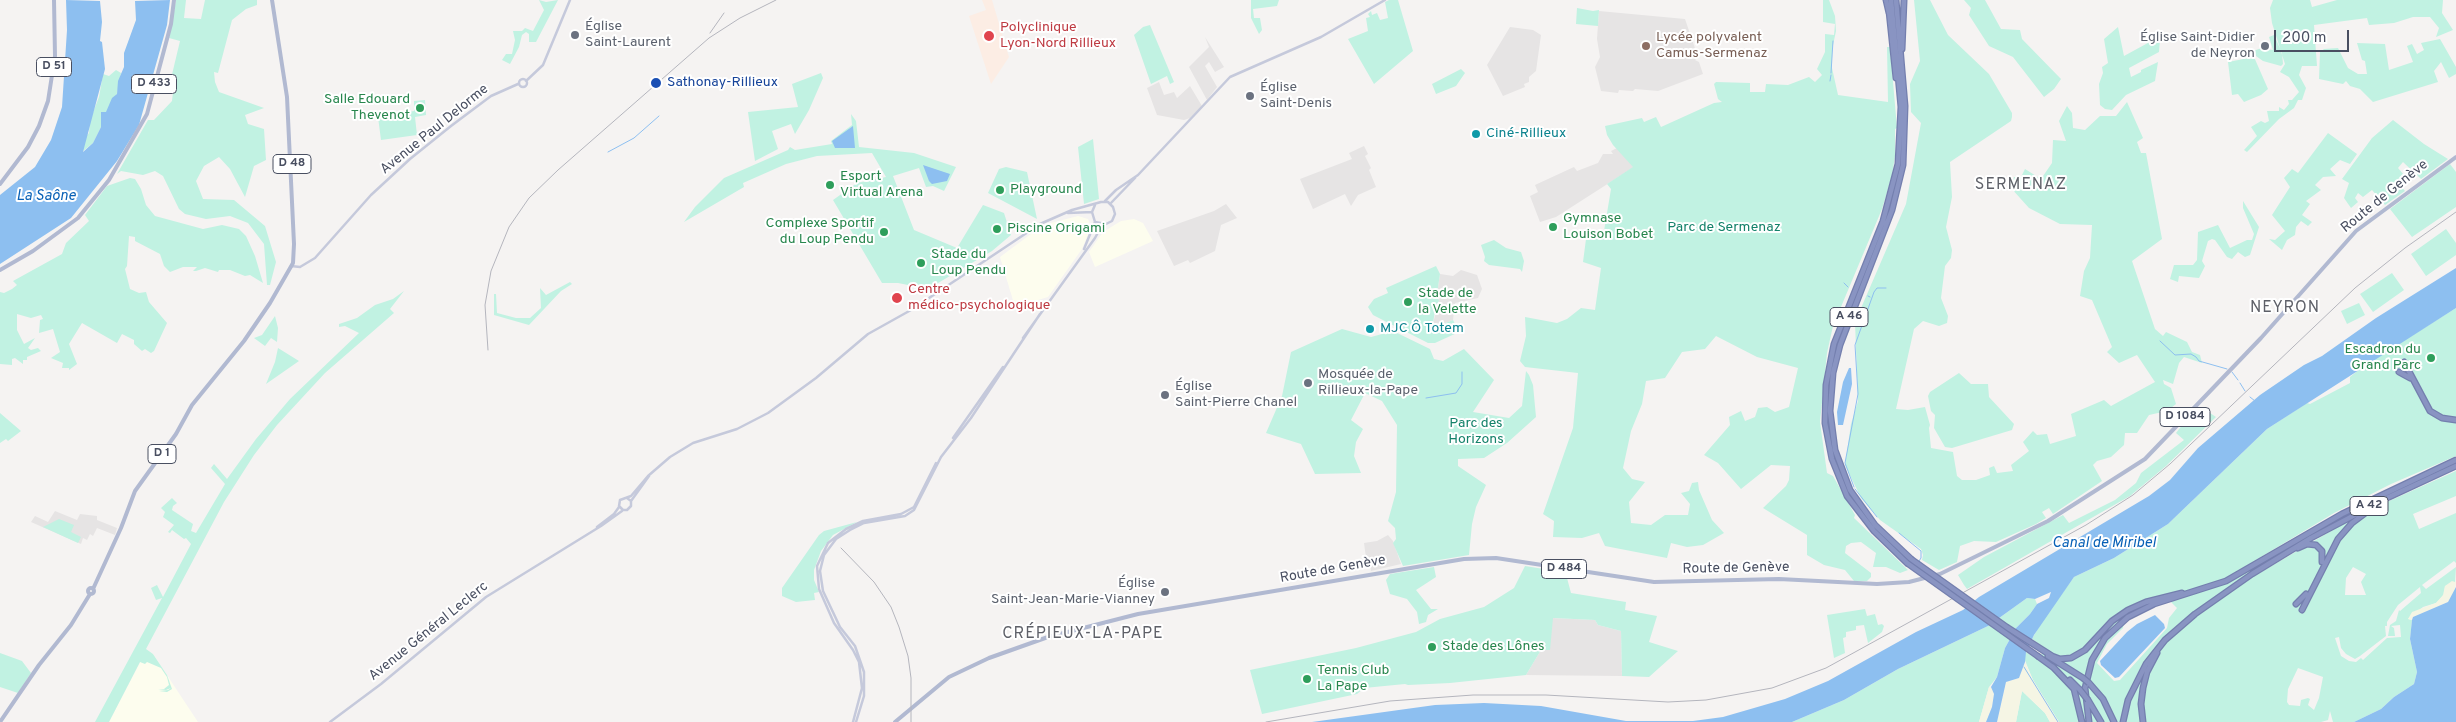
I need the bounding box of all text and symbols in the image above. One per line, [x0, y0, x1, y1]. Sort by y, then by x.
place label: Église Saint-Laurent [585, 19, 671, 52]
place label: Polyclinique Lyon-Nord Rillieux [1000, 20, 1116, 52]
scale bar [2276, 20, 2351, 52]
marker: Église Saint-Laurent [569, 29, 581, 41]
marker: Polyclinique Lyon-Nord Rillieux [982, 29, 996, 43]
text: 200 m [2282, 29, 2327, 48]
place label: Lycée polyvalent Camus-Sermenaz [1656, 30, 1768, 62]
place label: Église Saint-Didier de Neyron [2140, 30, 2255, 62]
marker: Lycée polyvalent Camus-Sermenaz [1640, 40, 1652, 52]
marker: Église Saint-Didier de Neyron [2259, 40, 2271, 52]
road number: D 51 [36, 58, 72, 76]
road number: D 433 [132, 74, 176, 94]
place label: Sathonay-Rillieux [667, 75, 778, 91]
marker: Sathonay-Rillieux [649, 76, 663, 90]
place label: Église Saint-Denis [1260, 80, 1332, 112]
street label: Avenue Paul Delorme [378, 81, 492, 179]
marker: Église Saint-Denis [1244, 90, 1256, 102]
place label: Salle Edouard Thevenot [324, 92, 410, 124]
marker: Salle Edouard Thevenot [414, 102, 426, 114]
place label: Ciné-Rillieux [1486, 126, 1566, 142]
marker: Ciné-Rillieux [1470, 128, 1482, 140]
road number: D 48 [273, 154, 311, 173]
street label: Route de Genève [2338, 157, 2432, 237]
place label: Esport Virtual Arena [840, 169, 923, 202]
district label: SERMENAZ [1974, 176, 2068, 196]
marker: Esport Virtual Arena [824, 179, 836, 191]
place label: Playground [1010, 182, 1082, 198]
marker: Playground [994, 184, 1006, 196]
water label: La Saône [16, 188, 76, 206]
place label: Gymnase Louison Bobet [1563, 211, 1653, 243]
place label: Complexe Sportif du Loup Pendu [766, 216, 874, 248]
park label: Parc de Sermenaz [1667, 220, 1781, 236]
place label: Piscine Origami [1007, 221, 1105, 237]
marker: Gymnase Louison Bobet [1547, 221, 1559, 233]
marker: Piscine Origami [991, 223, 1003, 235]
marker: Complexe Sportif du Loup Pendu [878, 226, 890, 238]
place label: Stade du Loup Pendu [931, 247, 1006, 280]
marker: Stade du Loup Pendu [915, 257, 927, 269]
place label: Centre médico-psychologique [908, 282, 1050, 314]
place label: Stade de la Velette [1418, 286, 1476, 318]
marker: Centre médico-psychologique [890, 291, 904, 305]
marker: Stade de la Velette [1402, 296, 1414, 308]
district label: NEYRON [2249, 299, 2321, 319]
road number: A 46 [1830, 308, 1868, 326]
place label: MJC Ô Totem [1380, 321, 1464, 337]
marker: MJC Ô Totem [1364, 323, 1376, 335]
place label: Escadron du Grand Parc [2344, 342, 2421, 374]
marker: Escadron du Grand Parc [2425, 352, 2437, 364]
place label: Mosquée de Rillieux-la-Pape [1318, 367, 1418, 400]
marker: Mosquée de Rillieux-la-Pape [1302, 377, 1314, 389]
place label: Église Saint-Pierre Chanel [1175, 379, 1297, 412]
marker: Église Saint-Pierre Chanel [1159, 389, 1171, 401]
road number: D 1084 [2160, 408, 2210, 427]
park label: Parc des Horizons [1448, 416, 1504, 448]
road number: D 1 [148, 444, 176, 464]
road number: A 42 [2350, 496, 2388, 516]
water label: Canal de Miribel [2052, 535, 2156, 553]
street label: Route de Genève [1279, 552, 1387, 588]
road number: D 484 [1542, 560, 1586, 578]
street label: Route de Genève [1682, 560, 1790, 578]
place label: Église Saint-Jean-Marie-Vianney [991, 576, 1155, 608]
street label: Avenue Général Leclerc [366, 579, 492, 685]
marker: Église Saint-Jean-Marie-Vianney [1159, 586, 1171, 598]
district label: CRÉPIEUX-LA-PAPE [1000, 625, 1166, 645]
place label: Stade des Lônes [1442, 639, 1545, 655]
marker: Stade des Lônes [1426, 641, 1438, 653]
place label: Tennis Club La Pape [1317, 663, 1389, 696]
marker: Tennis Club La Pape [1301, 673, 1313, 685]

